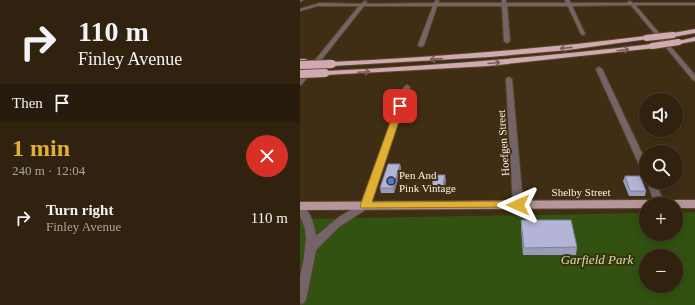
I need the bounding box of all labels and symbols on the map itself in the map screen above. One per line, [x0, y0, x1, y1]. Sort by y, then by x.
one-way arrow [560, 44, 573, 52]
one-way arrow [616, 46, 629, 54]
one-way arrow [430, 55, 443, 62]
one-way arrow [487, 59, 500, 66]
one-way arrow [357, 68, 370, 75]
pin [383, 89, 417, 123]
street label: Hoefgen Street [495, 110, 511, 176]
place label: Pen And Pink Vintage [399, 169, 456, 194]
marker: Pen And Pink Vintage [386, 176, 396, 186]
position arrow [497, 184, 539, 226]
street label: Shelby Street [552, 186, 610, 198]
park label: Garfield Park [561, 252, 634, 267]

